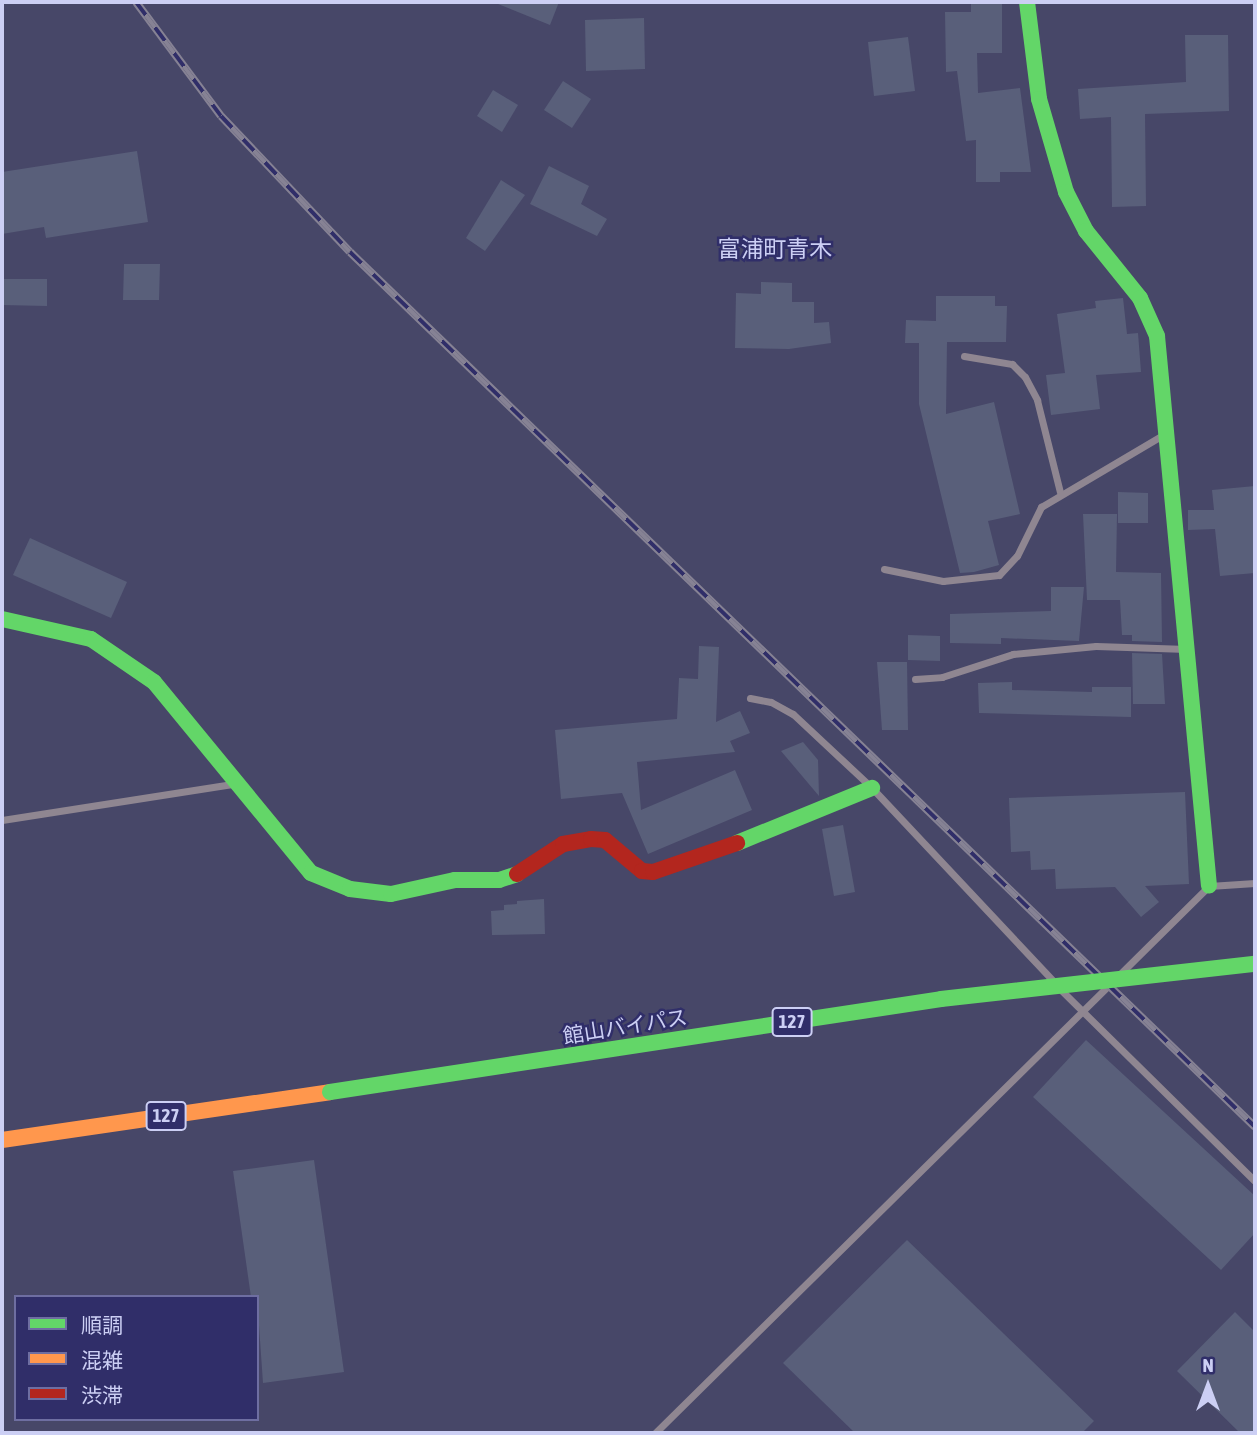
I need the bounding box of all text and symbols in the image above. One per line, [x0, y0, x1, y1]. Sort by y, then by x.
district label: 富浦町青木 [718, 235, 832, 263]
street label: 館山バイパス [561, 1004, 689, 1048]
road number: 127 [771, 1006, 813, 1038]
road number: 127 [145, 1100, 187, 1132]
legend [14, 1295, 259, 1421]
text: 順調 [81, 1313, 123, 1337]
text: 混雑 [81, 1348, 123, 1372]
north arrow [1173, 1351, 1243, 1421]
text: N [1202, 1354, 1214, 1376]
text: 渋滞 [81, 1383, 123, 1407]

